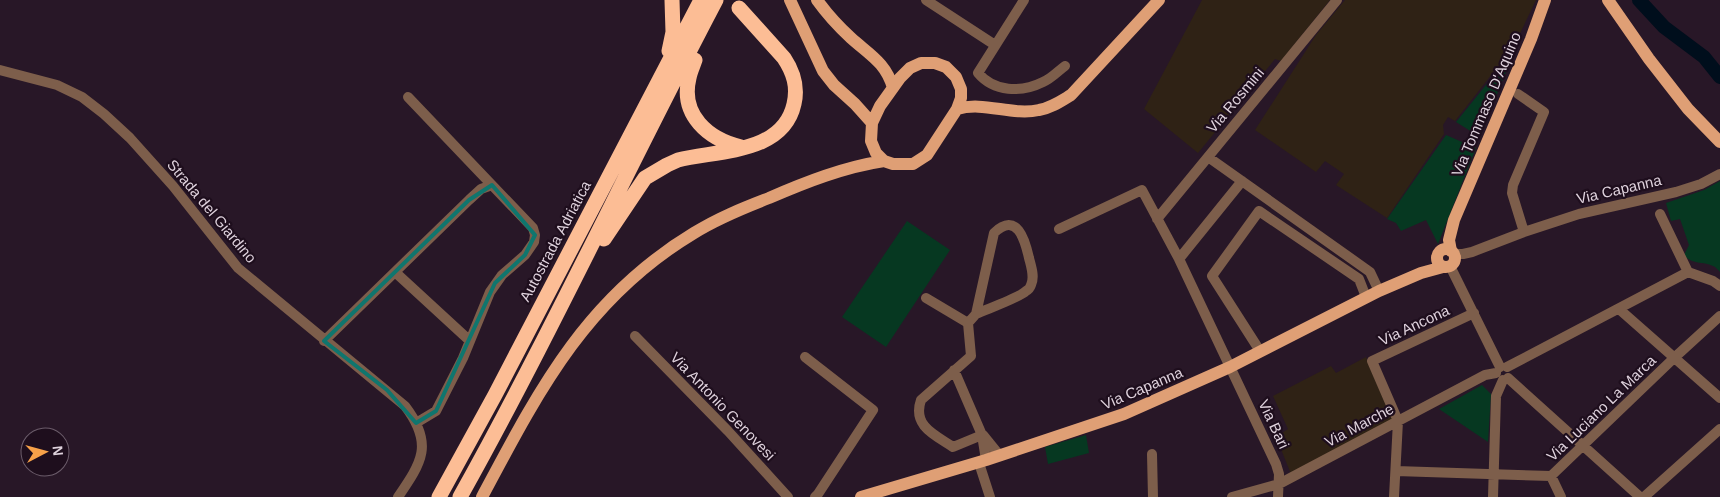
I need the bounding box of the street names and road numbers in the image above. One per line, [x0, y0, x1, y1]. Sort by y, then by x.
street label: Via Tommaso D'Aquino [1448, 29, 1524, 179]
street label: Via Rosmini [1203, 64, 1267, 136]
street label: Strada del Giardino [164, 156, 260, 266]
street label: Via Capanna [1575, 171, 1664, 207]
street label: Autostrada Adriatica [516, 177, 594, 304]
street label: Via Ancona [1376, 301, 1452, 349]
street label: Via Antonio Genovesi [667, 349, 779, 463]
street label: Via Luciano La Marca [1543, 351, 1659, 464]
street label: Via Capanna [1099, 363, 1186, 413]
street label: Via Bari [1255, 397, 1293, 451]
street label: Via Marche [1322, 400, 1396, 450]

